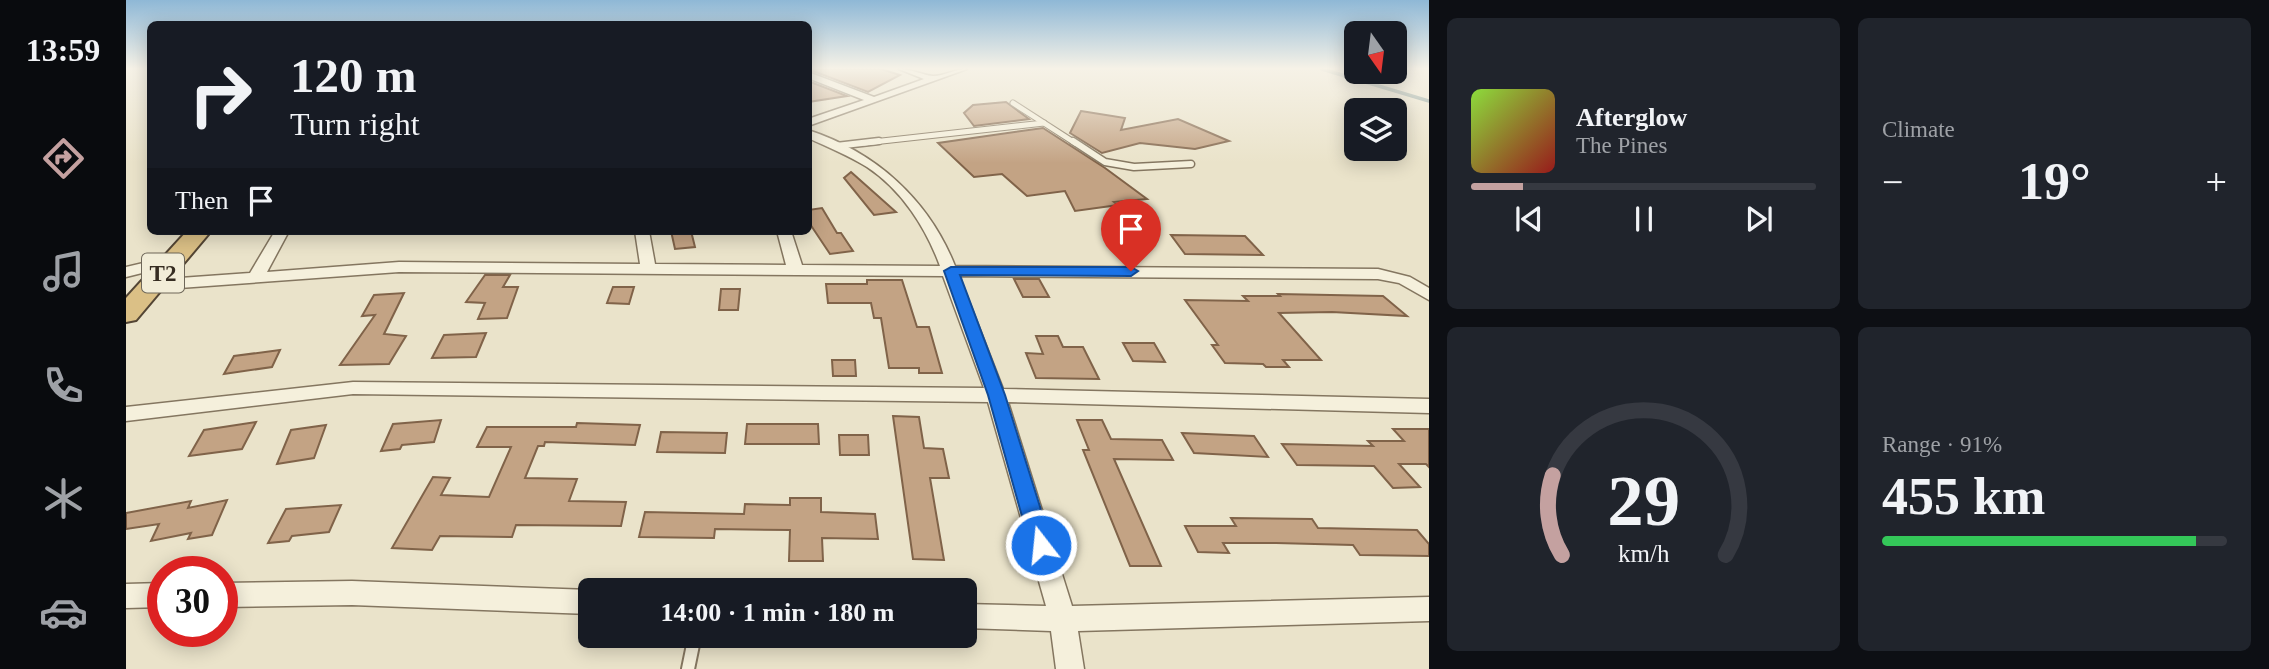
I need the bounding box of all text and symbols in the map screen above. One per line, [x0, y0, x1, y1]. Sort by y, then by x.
north arrow [1344, 21, 1407, 84]
map controls [1344, 21, 1407, 161]
text: 13:59 [26, 32, 100, 68]
text: 120 m [290, 48, 417, 103]
icon: right [175, 49, 266, 140]
button: layers [1344, 98, 1407, 161]
text: Afterglow [1576, 103, 1687, 132]
text: Turn right [290, 106, 420, 142]
text: Climate [1882, 117, 1955, 142]
text: The Pines [1576, 133, 1667, 158]
icon: directions [39, 134, 88, 183]
text: 19° [2018, 153, 2091, 210]
text: − [1882, 161, 1903, 203]
text: + [2206, 161, 2227, 203]
icon: arrive [242, 182, 280, 220]
text: Then [175, 186, 228, 215]
pin [1101, 199, 1161, 271]
icon: previous [1510, 200, 1548, 238]
icon: pause [1625, 200, 1663, 238]
icon: next [1740, 200, 1778, 238]
icon: arrive [1112, 210, 1150, 248]
icon: music [39, 247, 88, 296]
road number: T2 [142, 254, 184, 292]
icon: phone [39, 361, 88, 410]
text: Range · 91% [1882, 432, 2002, 457]
text: 29 [1607, 460, 1680, 541]
text: 455 km [1882, 468, 2045, 525]
icon: climate [39, 474, 88, 523]
position arrow [1004, 508, 1078, 582]
text: km/h [1618, 540, 1670, 567]
speed limit sign: 30 [147, 556, 238, 647]
icon: car [39, 588, 88, 637]
text: 14:00 · 1 min · 180 m [661, 598, 895, 627]

